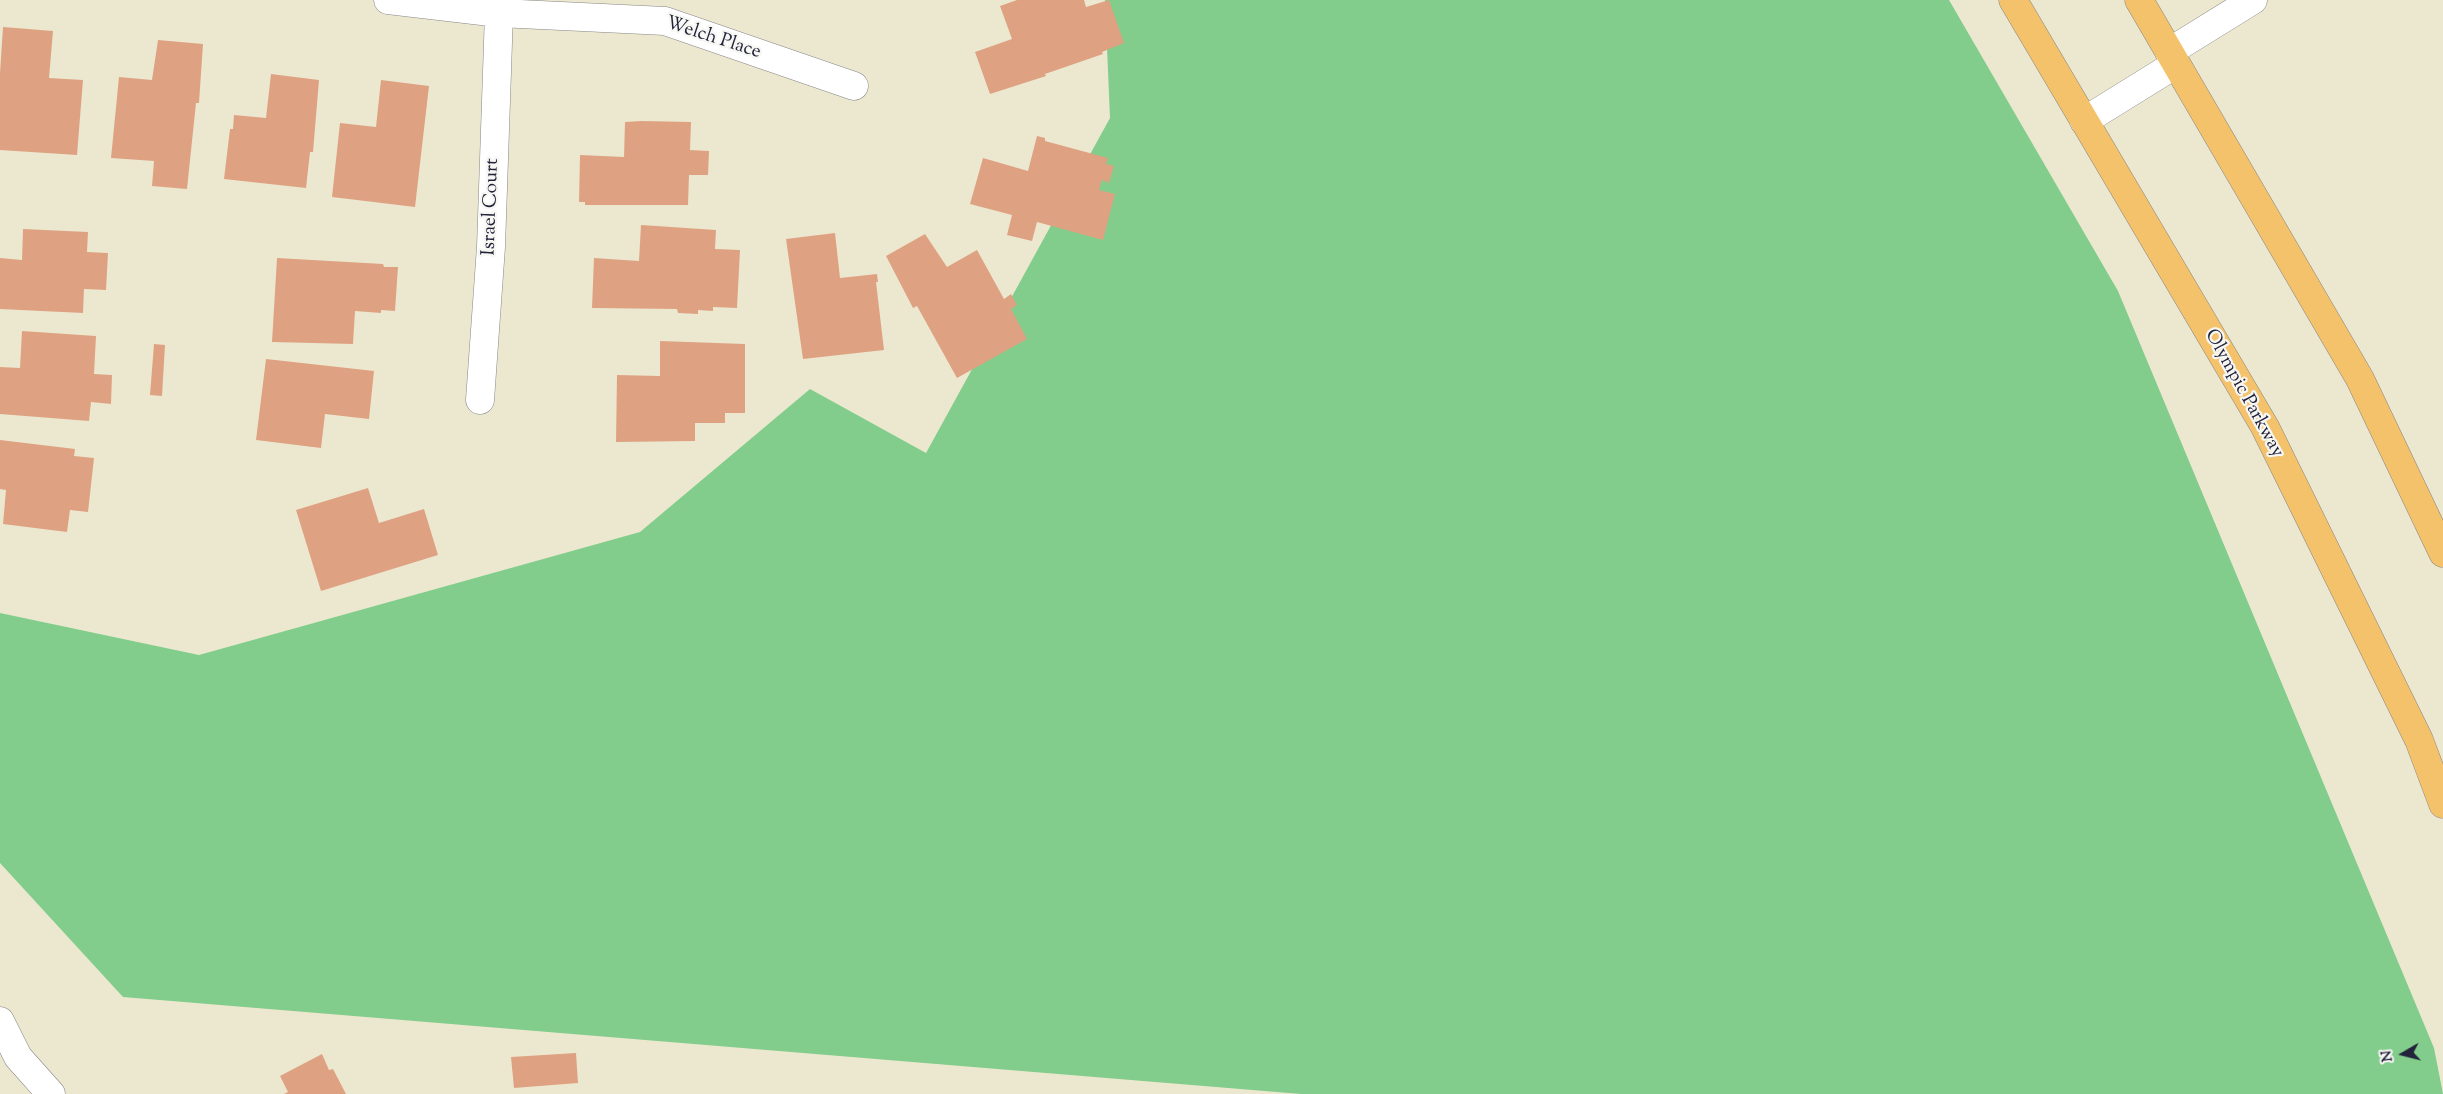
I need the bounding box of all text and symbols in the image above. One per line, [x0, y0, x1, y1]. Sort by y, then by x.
street label: Welch Place [663, 13, 763, 65]
street label: Israel Court [479, 158, 505, 256]
street label: Olympic Parkway [2198, 326, 2288, 462]
north arrow [2378, 1029, 2428, 1079]
text: N [2377, 1049, 2399, 1063]

